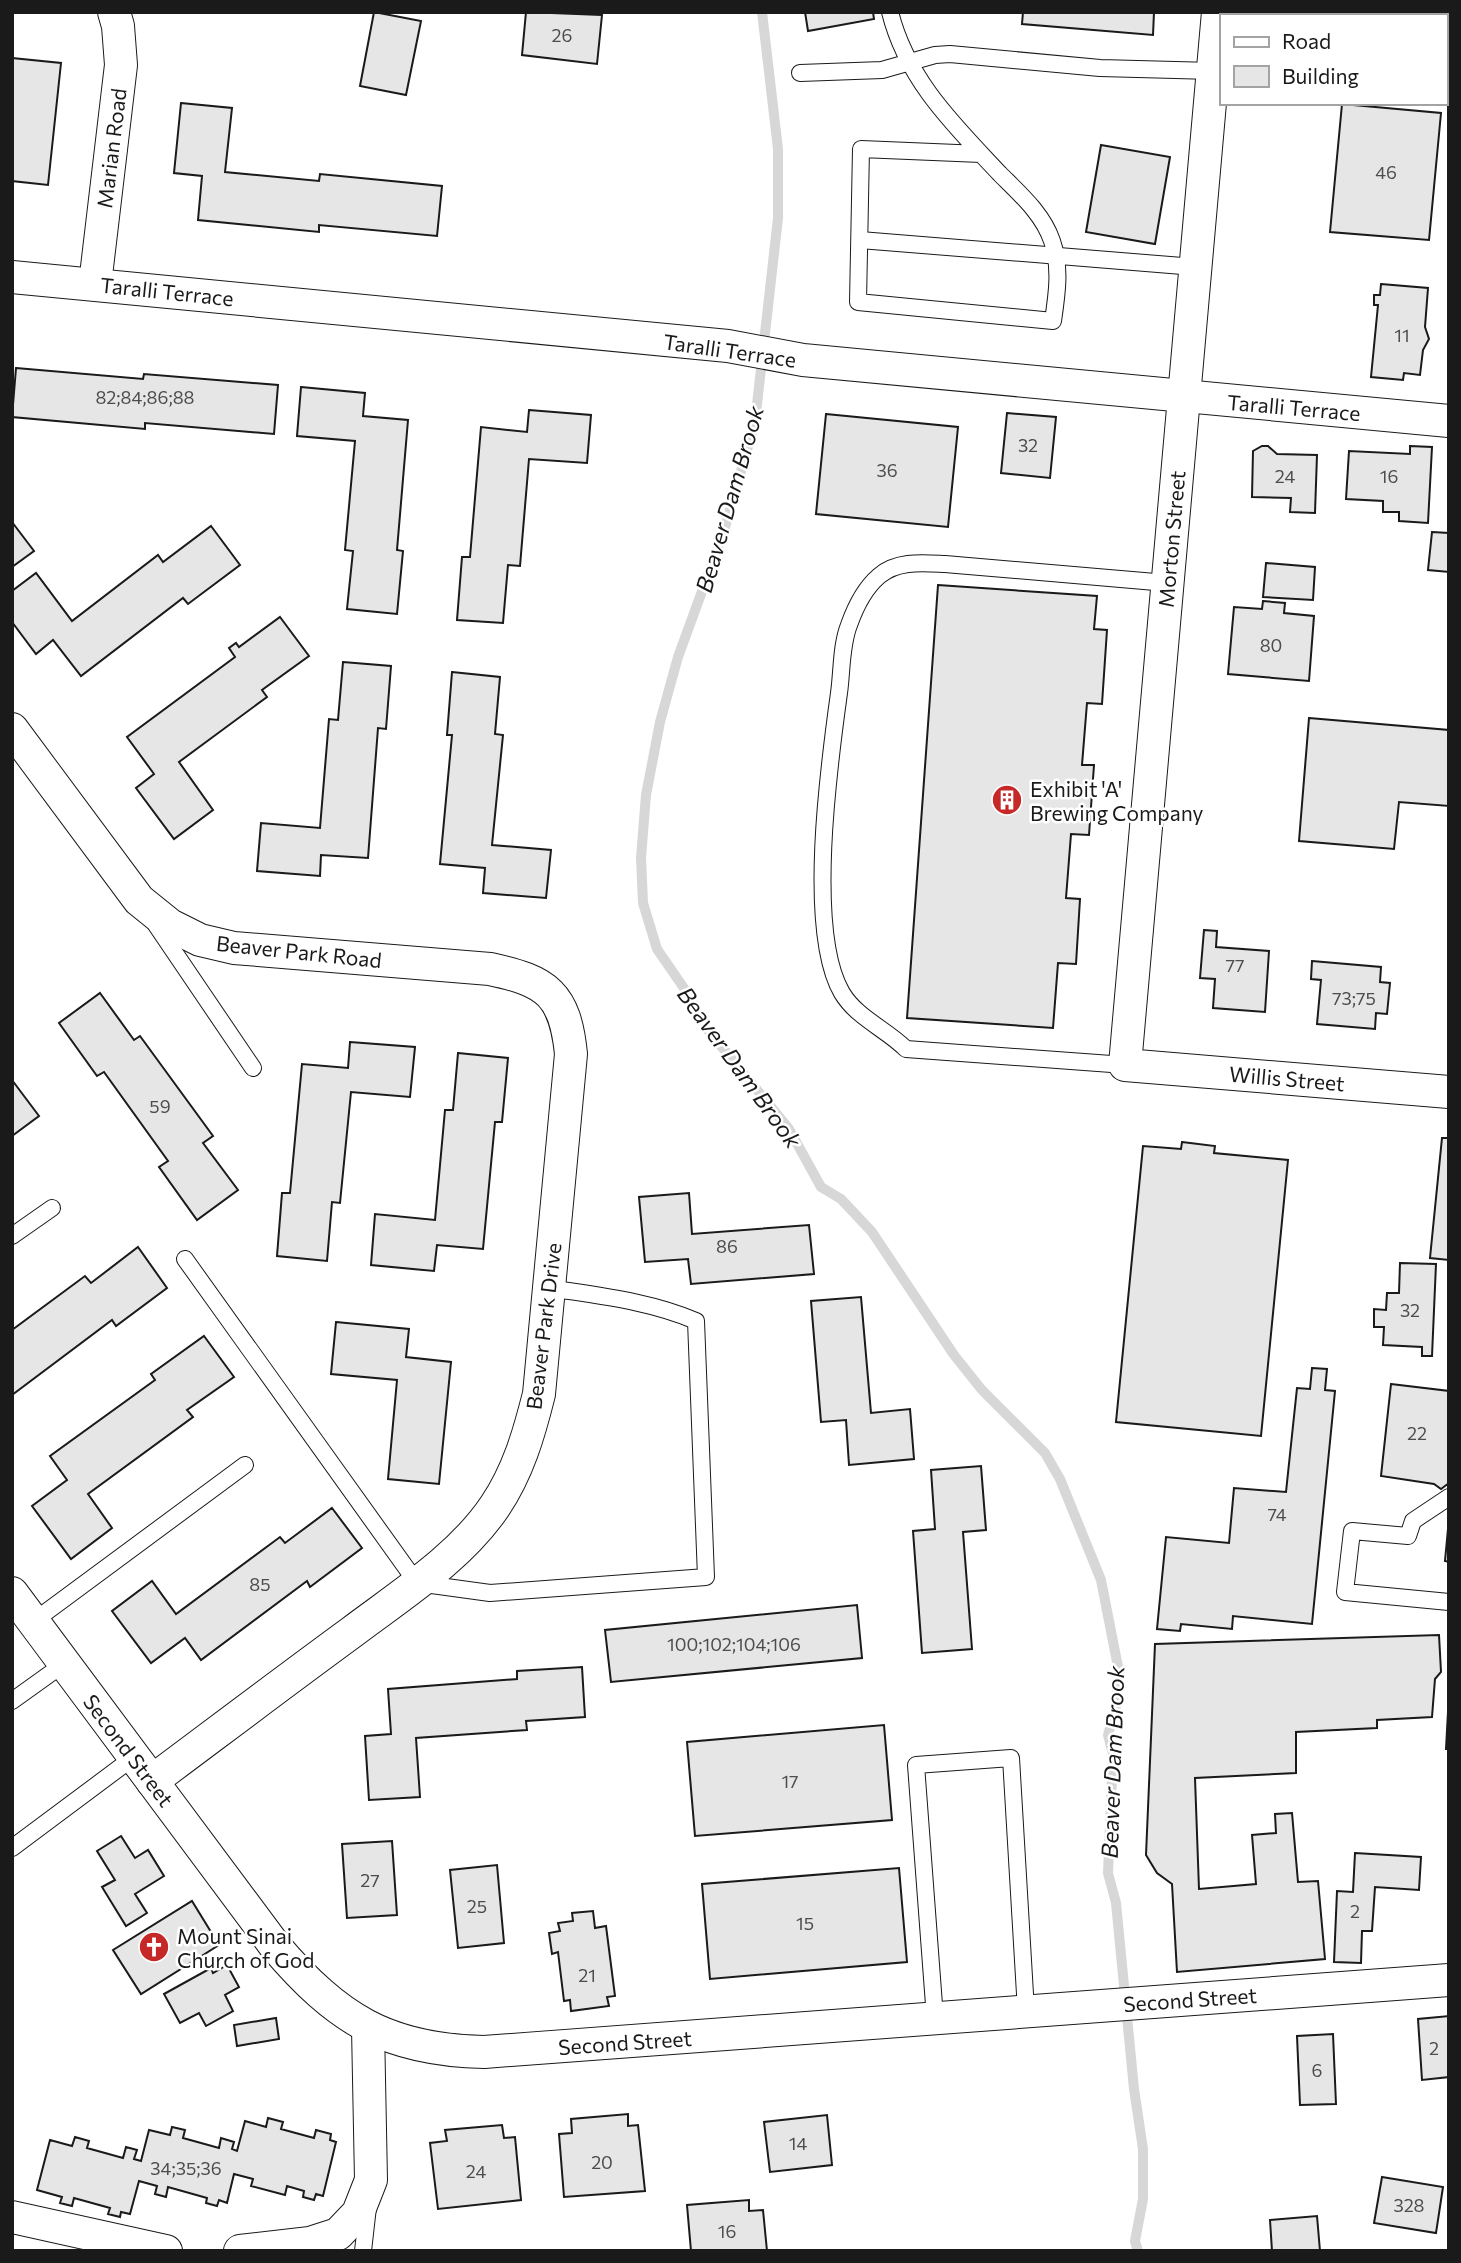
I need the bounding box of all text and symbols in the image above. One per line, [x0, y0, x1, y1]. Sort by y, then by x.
legend [1220, 14, 1447, 105]
house number: 26 [552, 24, 572, 46]
text: Road [1282, 28, 1331, 53]
text: Building [1282, 63, 1359, 88]
street label: Marian Road [91, 87, 131, 209]
house number: 46 [1375, 161, 1397, 183]
street label: Taralli Terrace [99, 272, 235, 310]
house number: 11 [1394, 324, 1410, 346]
street label: Taralli Terrace [662, 328, 798, 372]
house number: 82;84;86;88 [95, 386, 195, 408]
street label: Taralli Terrace [1226, 389, 1362, 425]
water label: Beaver Dam Brook [689, 402, 769, 596]
house number: 32 [1018, 434, 1038, 456]
house number: 36 [876, 459, 898, 481]
house number: 24 [1275, 465, 1295, 487]
house number: 16 [1380, 465, 1398, 487]
street label: Morton Street [1153, 469, 1189, 609]
house number: 80 [1260, 634, 1282, 656]
place label: Exhibit 'A' Brewing Company [1030, 776, 1203, 825]
building icon: Exhibit 'A' Brewing Company [990, 783, 1024, 817]
street label: Beaver Park Road [215, 930, 383, 972]
house number: 77 [1225, 954, 1245, 976]
water label: Beaver Dam Brook [672, 981, 808, 1154]
house number: 73;75 [1332, 987, 1376, 1009]
street label: Willis Street [1228, 1061, 1346, 1095]
house number: 59 [149, 1095, 171, 1117]
house number: 86 [716, 1235, 738, 1257]
street label: Beaver Park Drive [520, 1241, 566, 1411]
house number: 32 [1400, 1299, 1420, 1321]
house number: 22 [1407, 1422, 1427, 1444]
house number: 74 [1267, 1503, 1287, 1525]
house number: 85 [249, 1573, 271, 1595]
house number: 100;102;104;106 [667, 1633, 801, 1655]
water label: Beaver Dam Brook [1095, 1665, 1129, 1859]
street label: Second Street [79, 1689, 179, 1811]
house number: 17 [781, 1770, 799, 1792]
house number: 27 [360, 1869, 380, 1891]
house number: 25 [467, 1895, 487, 1917]
house number: 2 [1350, 1900, 1360, 1922]
house number: 15 [796, 1912, 814, 1934]
place label: Mount Sinai Church of God [177, 1923, 314, 1972]
church icon: Mount Sinai Church of God [137, 1930, 171, 1964]
house number: 21 [578, 1964, 596, 1986]
street label: Second Street [1122, 1982, 1258, 2016]
street label: Second Street [557, 2025, 693, 2059]
house number: 2 [1429, 2037, 1439, 2059]
house number: 6 [1312, 2059, 1322, 2081]
house number: 14 [789, 2132, 807, 2154]
house number: 20 [591, 2151, 613, 2173]
house number: 34;35;36 [150, 2157, 222, 2179]
house number: 24 [466, 2160, 486, 2182]
house number: 328 [1393, 2194, 1425, 2216]
house number: 16 [718, 2220, 736, 2242]

